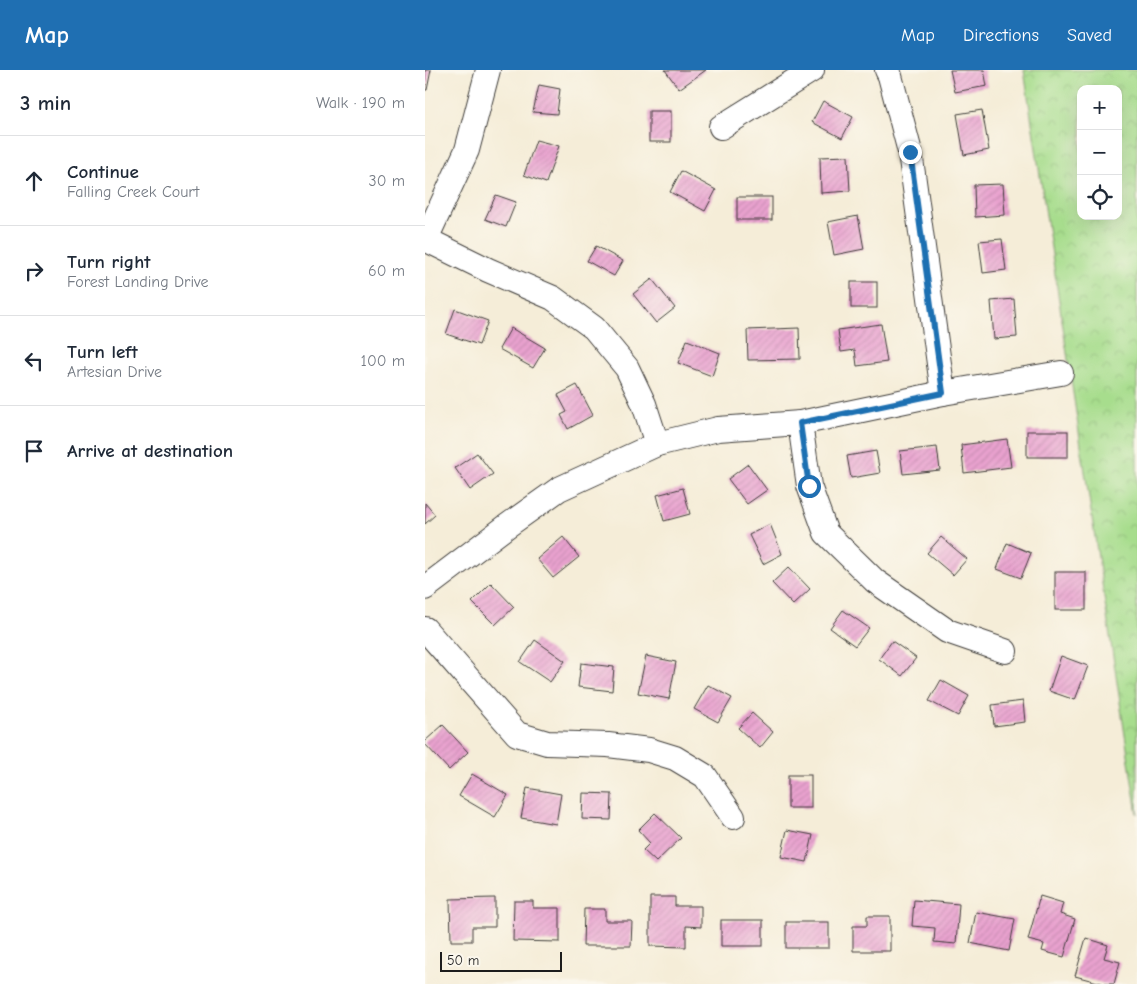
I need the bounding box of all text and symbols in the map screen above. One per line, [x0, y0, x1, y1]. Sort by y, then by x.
text: Map [25, 21, 69, 49]
text: Map [901, 25, 935, 46]
text: Directions [963, 25, 1039, 46]
text: Saved [1067, 25, 1112, 46]
map controls [1077, 85, 1122, 220]
button: + [1077, 85, 1122, 130]
text: 3 min [20, 91, 71, 115]
text: Walk · 190 m [316, 94, 405, 112]
button: − [1077, 130, 1122, 175]
route end [899, 141, 922, 164]
text: Continue [67, 161, 139, 183]
icon: ahead [20, 167, 48, 195]
text: 30 m [369, 172, 405, 190]
button: locate [1077, 175, 1122, 220]
text: Falling Creek Court [67, 183, 199, 201]
text: Turn right [67, 251, 151, 273]
icon: right [20, 257, 48, 285]
text: 60 m [368, 262, 405, 280]
text: Forest Landing Drive [67, 273, 208, 291]
text: Turn left [67, 341, 138, 363]
icon: left [20, 347, 48, 375]
text: 100 m [361, 352, 405, 370]
text: Artesian Drive [67, 363, 162, 381]
icon: arrive [20, 437, 48, 465]
text: Arrive at destination [67, 440, 233, 462]
route start [798, 475, 821, 498]
scale bar [440, 949, 563, 972]
text: 50 m [447, 952, 479, 969]

